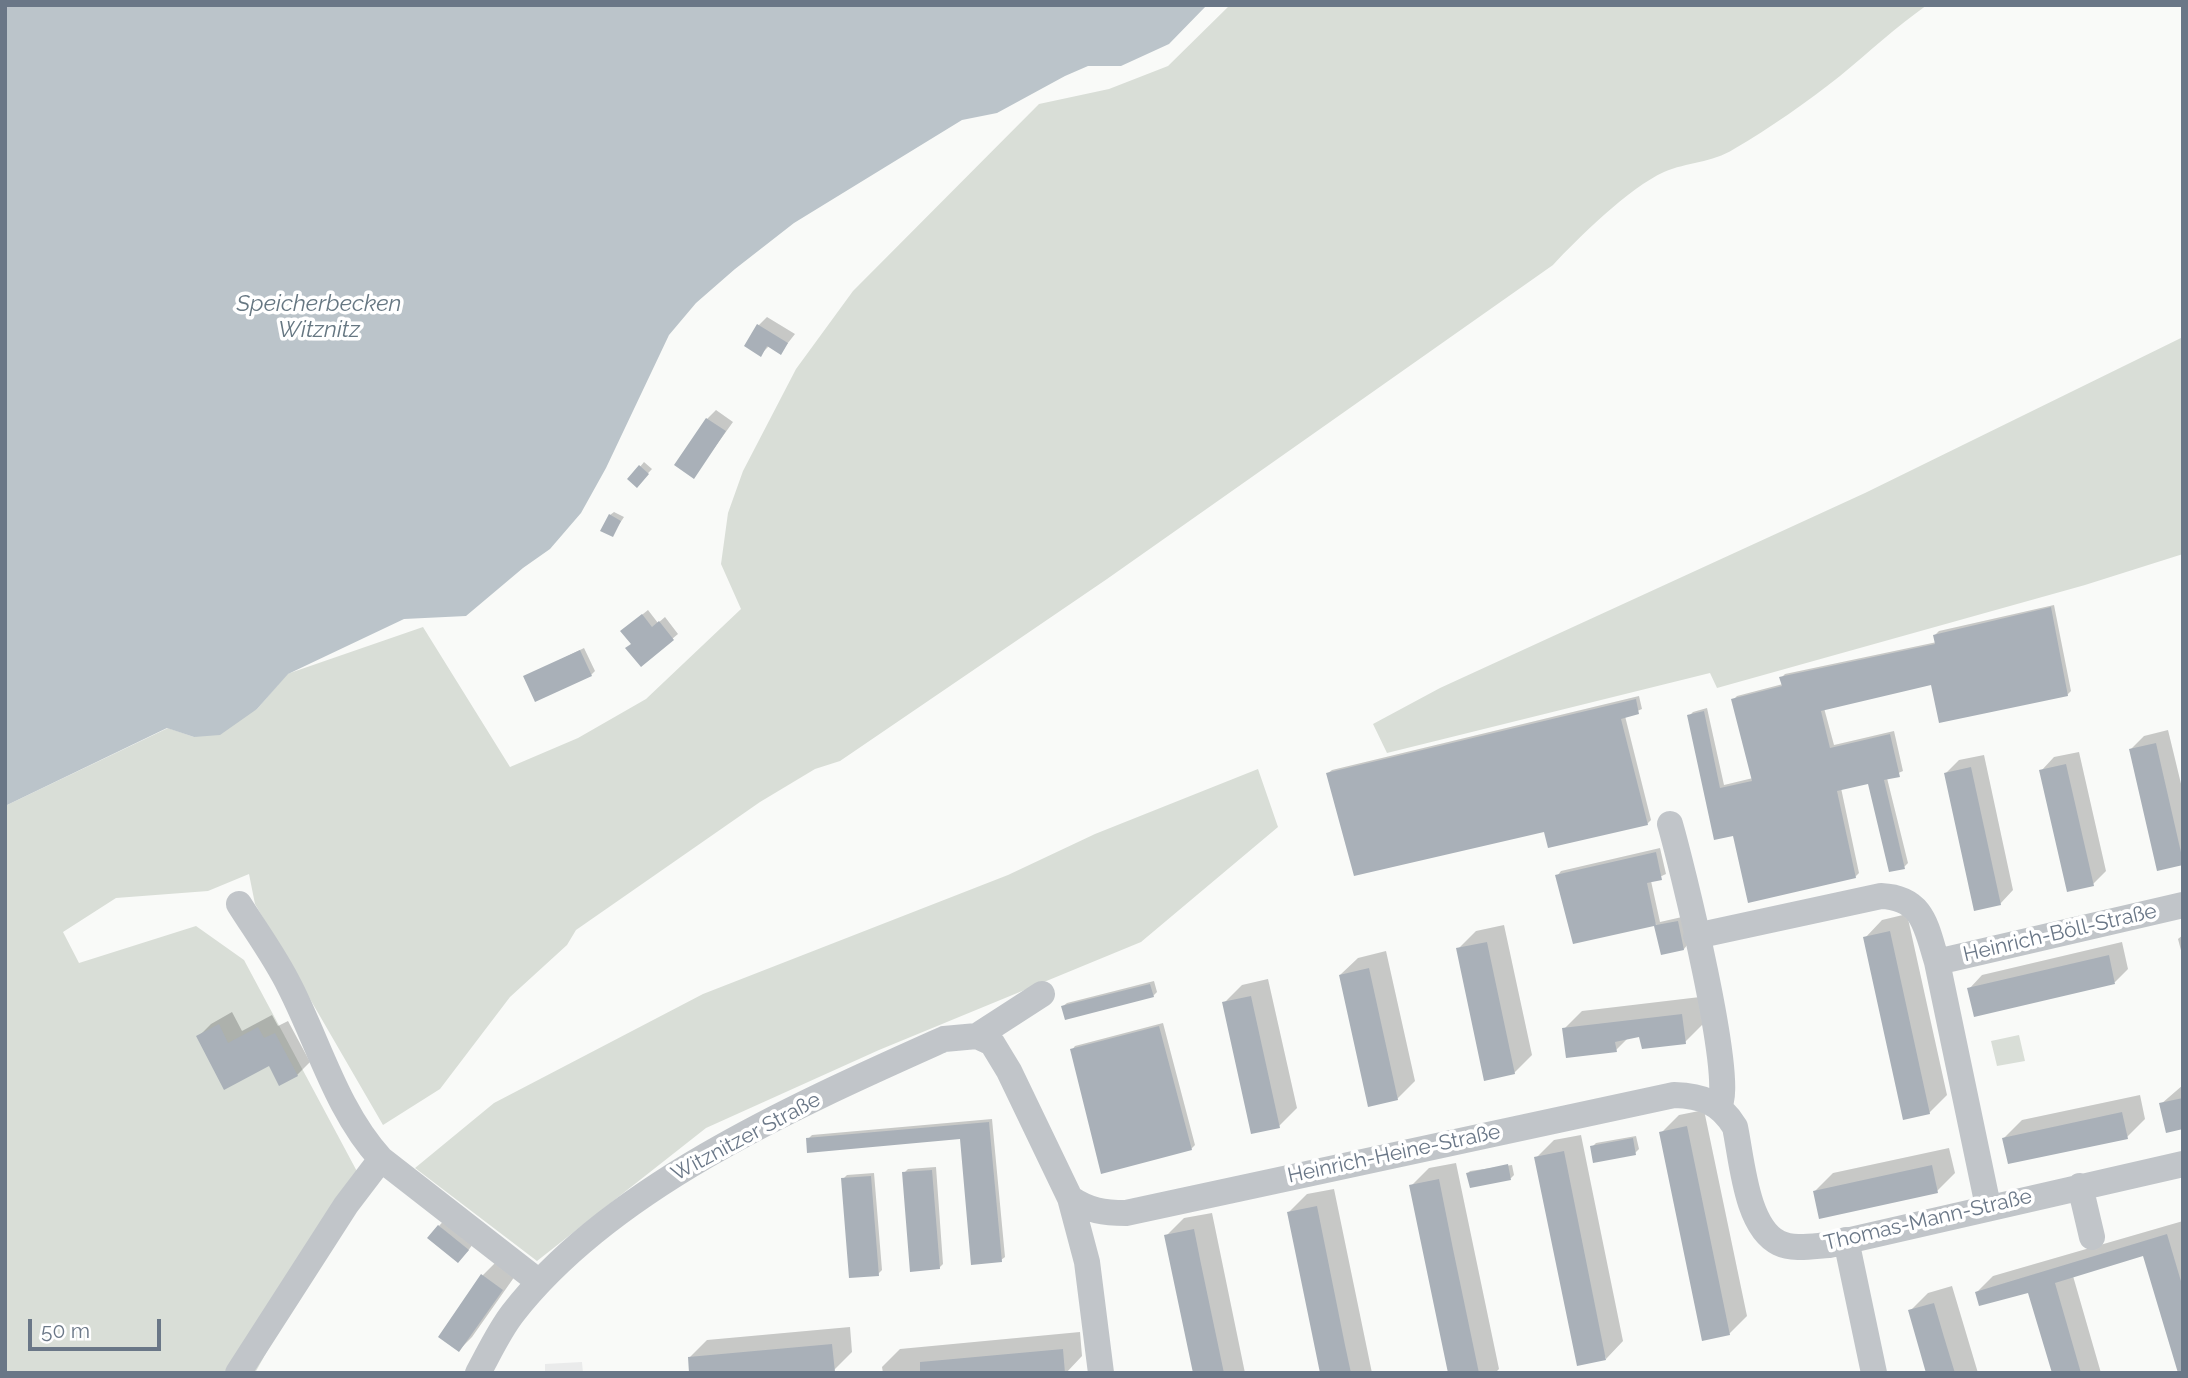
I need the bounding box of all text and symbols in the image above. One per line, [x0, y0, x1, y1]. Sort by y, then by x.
water label: Speicherbecken Witznitz [237, 290, 401, 344]
street label: Heinrich-Böll-Straße [1961, 898, 2159, 968]
street label: Witznitzer Straße [667, 1087, 825, 1187]
street label: Heinrich-Heine-Straße [1285, 1119, 1503, 1189]
street label: Thomas-Mann-Straße [1822, 1184, 2034, 1256]
scale bar [32, 1304, 164, 1348]
text: 50 m [41, 1318, 90, 1343]

